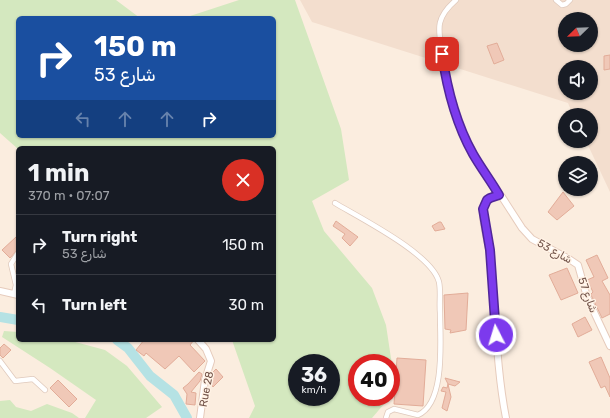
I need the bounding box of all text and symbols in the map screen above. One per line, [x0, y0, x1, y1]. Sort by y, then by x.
north arrow [558, 12, 598, 52]
map controls [558, 12, 598, 196]
text: 150 m [94, 30, 177, 63]
icon: right [28, 32, 80, 84]
pin [425, 37, 459, 71]
icon: arrive [431, 43, 453, 65]
button: sound [558, 60, 598, 100]
text: شارع 53 [94, 64, 156, 86]
icon: left [72, 108, 94, 130]
icon: ahead [114, 108, 136, 130]
icon: ahead [156, 108, 178, 130]
icon: right [198, 108, 220, 130]
button: search [558, 108, 598, 148]
button: layers [558, 156, 598, 196]
text: 1 min [28, 159, 89, 187]
button: close [222, 159, 264, 201]
text: 370 m · 07:07 [28, 188, 109, 203]
text: Turn right [62, 228, 137, 246]
icon: right [28, 234, 50, 256]
text: 150 m [222, 236, 264, 254]
street label: شارع 53 [534, 237, 574, 268]
text: شارع 53 [62, 246, 107, 261]
street label: شارع 57 [573, 276, 600, 315]
icon: left [28, 294, 50, 316]
text: Turn left [62, 296, 127, 314]
text: 30 m [228, 296, 264, 314]
position arrow [475, 314, 517, 356]
speed limit sign: 40 [348, 354, 400, 406]
text: 36 [301, 363, 327, 387]
street label: Rue 28 [197, 370, 216, 408]
text: km/h [302, 384, 326, 396]

